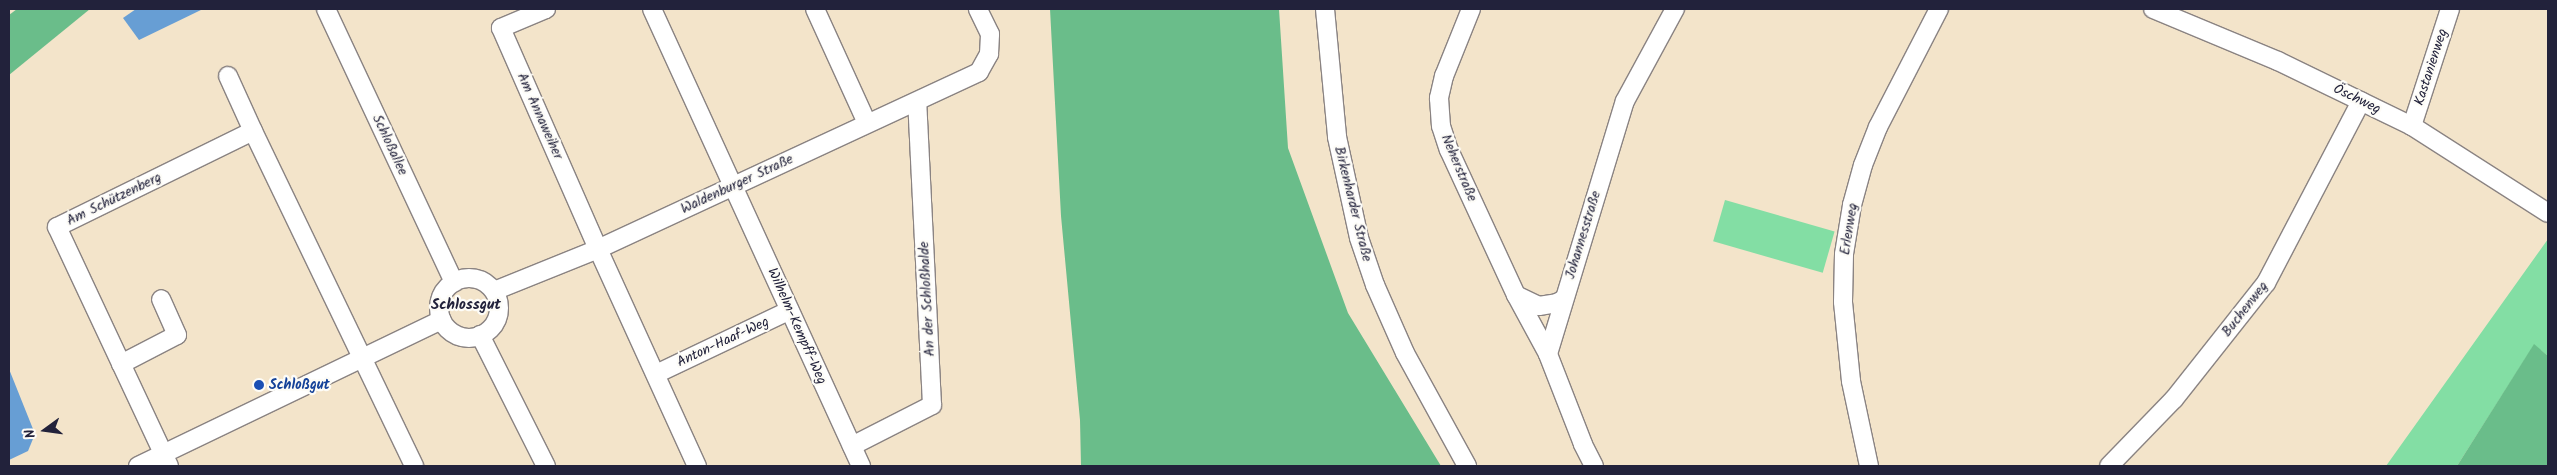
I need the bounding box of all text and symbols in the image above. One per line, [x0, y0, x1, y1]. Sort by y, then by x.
street label: Kastanienweg [2411, 26, 2451, 108]
street label: Am Annaweiher [513, 70, 567, 162]
street label: Öschweg [2331, 80, 2383, 118]
street label: Schloßallee [369, 112, 411, 178]
street label: Neherstraße [1437, 132, 1481, 204]
street label: Birkenharder Straße [1331, 145, 1375, 263]
street label: Waldenburger Straße [678, 151, 796, 217]
street label: Am Schützenberg [64, 169, 164, 229]
street label: Johannesstraße [1562, 189, 1604, 281]
street label: Erlenweg [1837, 202, 1861, 256]
street label: An der Schloßhalde [916, 241, 938, 357]
street label: Wilhelm-Kempff-Weg [764, 265, 830, 387]
street label: Buchenweg [2218, 278, 2272, 340]
district label: Schlossgut [431, 297, 501, 315]
street label: Anton-Haaf-Weg [674, 313, 772, 371]
place label: Schloßgut [269, 377, 330, 393]
marker: Schloßgut [253, 379, 265, 391]
north arrow [20, 405, 70, 455]
text: N [19, 427, 42, 441]

